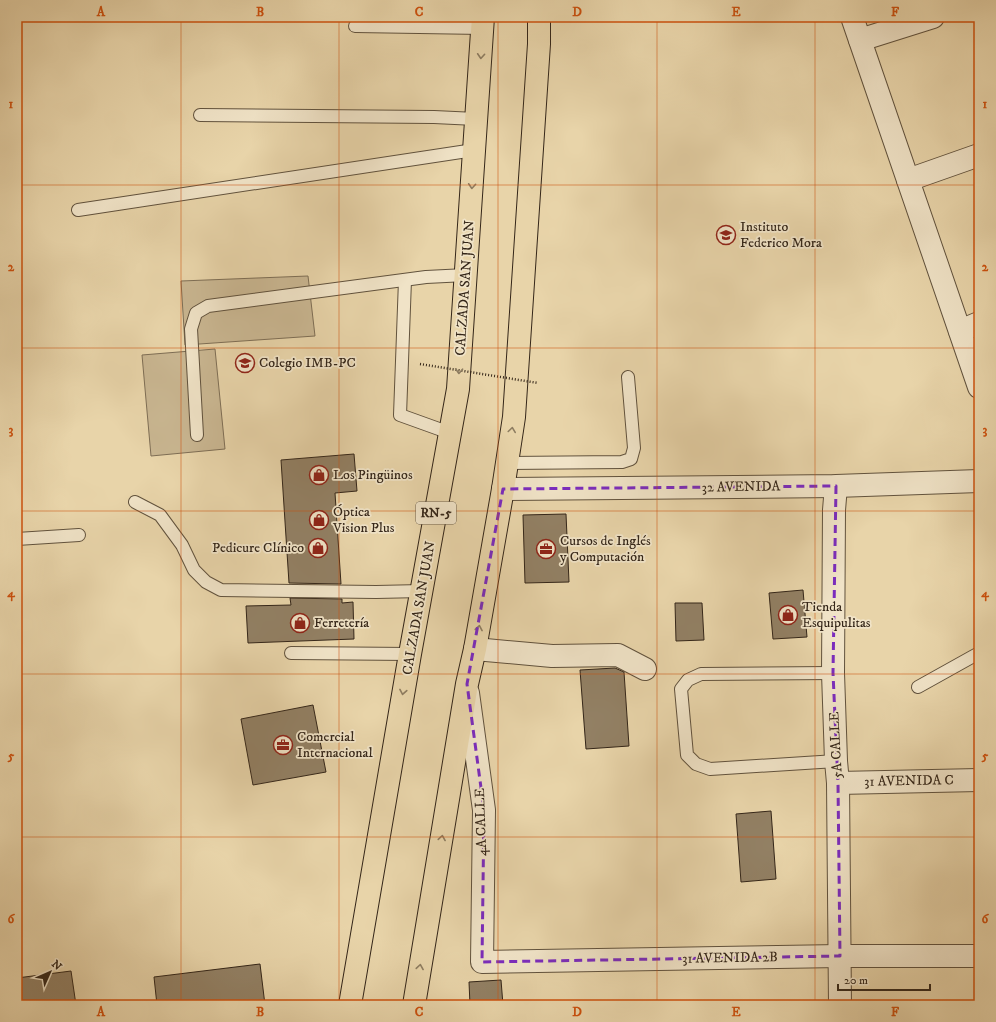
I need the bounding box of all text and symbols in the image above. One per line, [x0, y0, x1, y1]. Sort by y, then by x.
text: A [96, 4, 106, 20]
text: B [256, 4, 264, 20]
text: C [415, 4, 424, 20]
text: D [572, 4, 582, 20]
text: E [731, 4, 741, 20]
text: F [891, 4, 900, 20]
one-way arrow [476, 53, 485, 59]
text: 1 [9, 96, 14, 112]
text: 1 [983, 96, 988, 112]
one-way arrow [467, 183, 476, 189]
place label: Instituto Federico Mora [740, 218, 822, 252]
street label: CALZADA SAN JUAN [451, 219, 479, 356]
school or university icon: Instituto Federico Mora [715, 224, 737, 246]
text: 2 [8, 259, 15, 275]
text: 2 [982, 259, 989, 275]
school or university icon: Colegio IMB-PC [234, 352, 256, 374]
place label: Colegio IMB-PC [259, 354, 356, 372]
one-way arrow [454, 368, 463, 374]
text: 3 [9, 422, 14, 438]
text: 3 [983, 422, 988, 438]
one-way arrow [507, 427, 516, 433]
shop icon: Los Pingüinos [308, 464, 330, 486]
place label: Los Pingüinos [333, 466, 413, 484]
street label: 32 AVENIDA [701, 477, 782, 497]
road number: RN-5 [416, 502, 456, 524]
place label: Óptica Vision Plus [332, 503, 395, 537]
shop icon: Óptica Vision Plus [308, 509, 330, 531]
place label: Cursos de Inglés y Computación [560, 532, 651, 566]
shop icon: Pedicure Clínico [307, 537, 329, 559]
office icon: Cursos de Inglés y Computación [535, 538, 557, 560]
place label: Pedicure Clínico [212, 539, 304, 557]
street label: CALZADA SAN JUAN [398, 539, 440, 676]
text: 4 [6, 585, 15, 602]
text: 4 [980, 585, 989, 602]
place label: Tienda Esquipulitas [802, 598, 871, 632]
shop icon: Tienda Esquipulitas [777, 604, 799, 626]
shop icon: Ferretería [289, 612, 311, 634]
place label: Ferretería [314, 614, 369, 632]
one-way arrow [474, 624, 482, 631]
one-way arrow [400, 689, 408, 695]
street label: 5A CALLE [825, 711, 847, 779]
place label: Comercial Internacional [297, 728, 373, 762]
office icon: Comercial Internacional [272, 734, 294, 756]
text: 5 [7, 748, 15, 764]
text: 5 [981, 748, 989, 764]
street label: 31 AVENIDA C [864, 771, 954, 791]
street label: 4A CALLE [471, 787, 491, 856]
one-way arrow [437, 835, 445, 841]
text: 6 [8, 911, 16, 927]
text: 6 [982, 911, 990, 927]
street label: 31 AVENIDA 2B [682, 948, 778, 968]
north arrow [30, 952, 70, 992]
text: N [48, 957, 65, 974]
one-way arrow [416, 963, 424, 970]
scale bar [838, 966, 930, 992]
text: 20 m [844, 973, 868, 988]
text: A [96, 1004, 106, 1020]
text: B [256, 1004, 264, 1020]
text: C [415, 1004, 424, 1020]
text: D [572, 1004, 582, 1020]
text: E [731, 1004, 741, 1020]
text: F [891, 1004, 900, 1020]

